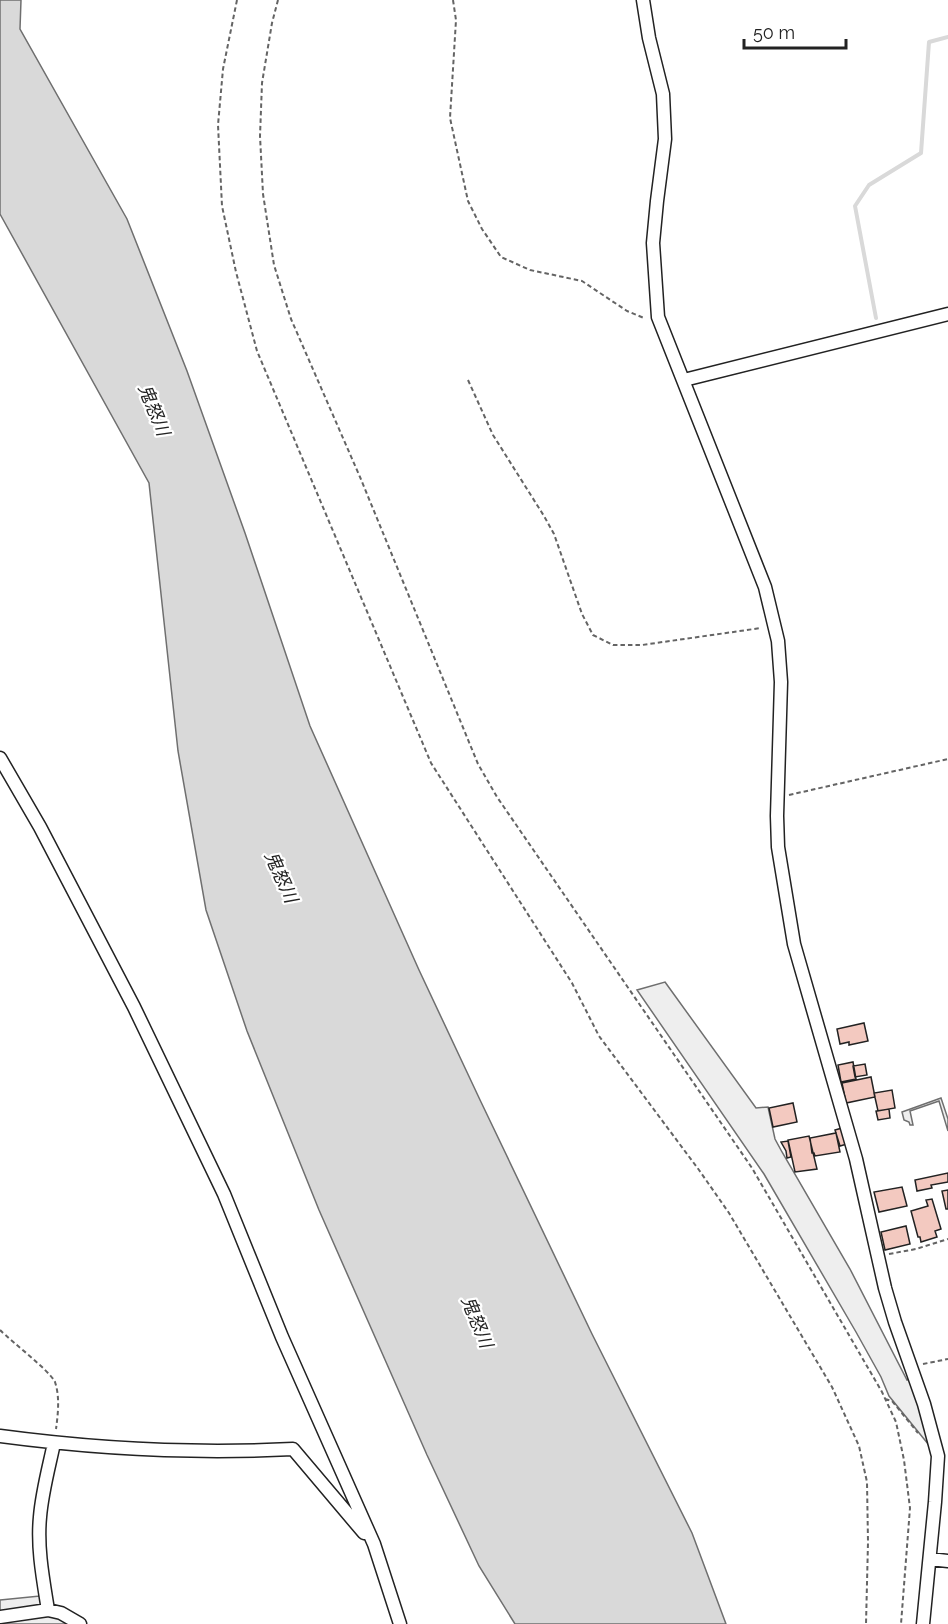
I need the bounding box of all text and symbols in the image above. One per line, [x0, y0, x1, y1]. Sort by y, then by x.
scale bar [744, 12, 846, 50]
text: 50 m [753, 22, 795, 43]
water label: 鬼怒川 [135, 381, 175, 441]
water label: 鬼怒川 [261, 848, 303, 908]
water label: 鬼怒川 [458, 1293, 498, 1353]

